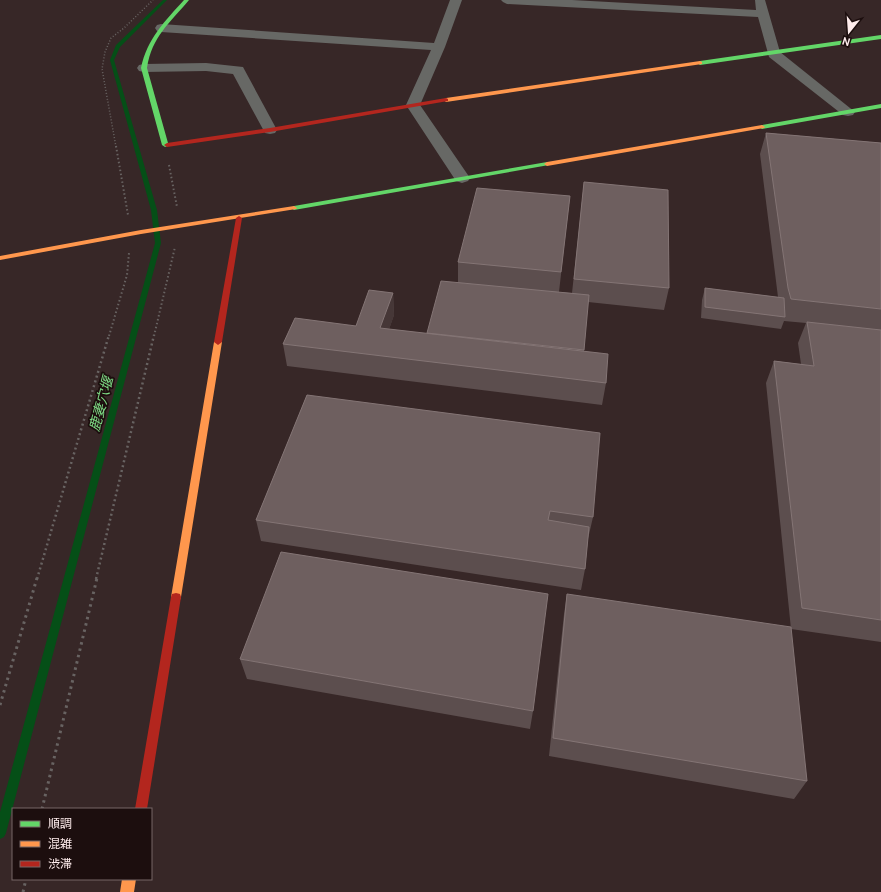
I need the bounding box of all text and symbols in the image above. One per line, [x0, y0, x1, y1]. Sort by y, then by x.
north arrow [829, 12, 869, 52]
text: N [840, 34, 852, 49]
water label: 鹿妻穴堰 [85, 372, 118, 433]
legend [12, 808, 152, 880]
text: 順調 [48, 816, 72, 831]
text: 混雑 [48, 836, 72, 851]
text: 渋滞 [48, 856, 72, 871]

